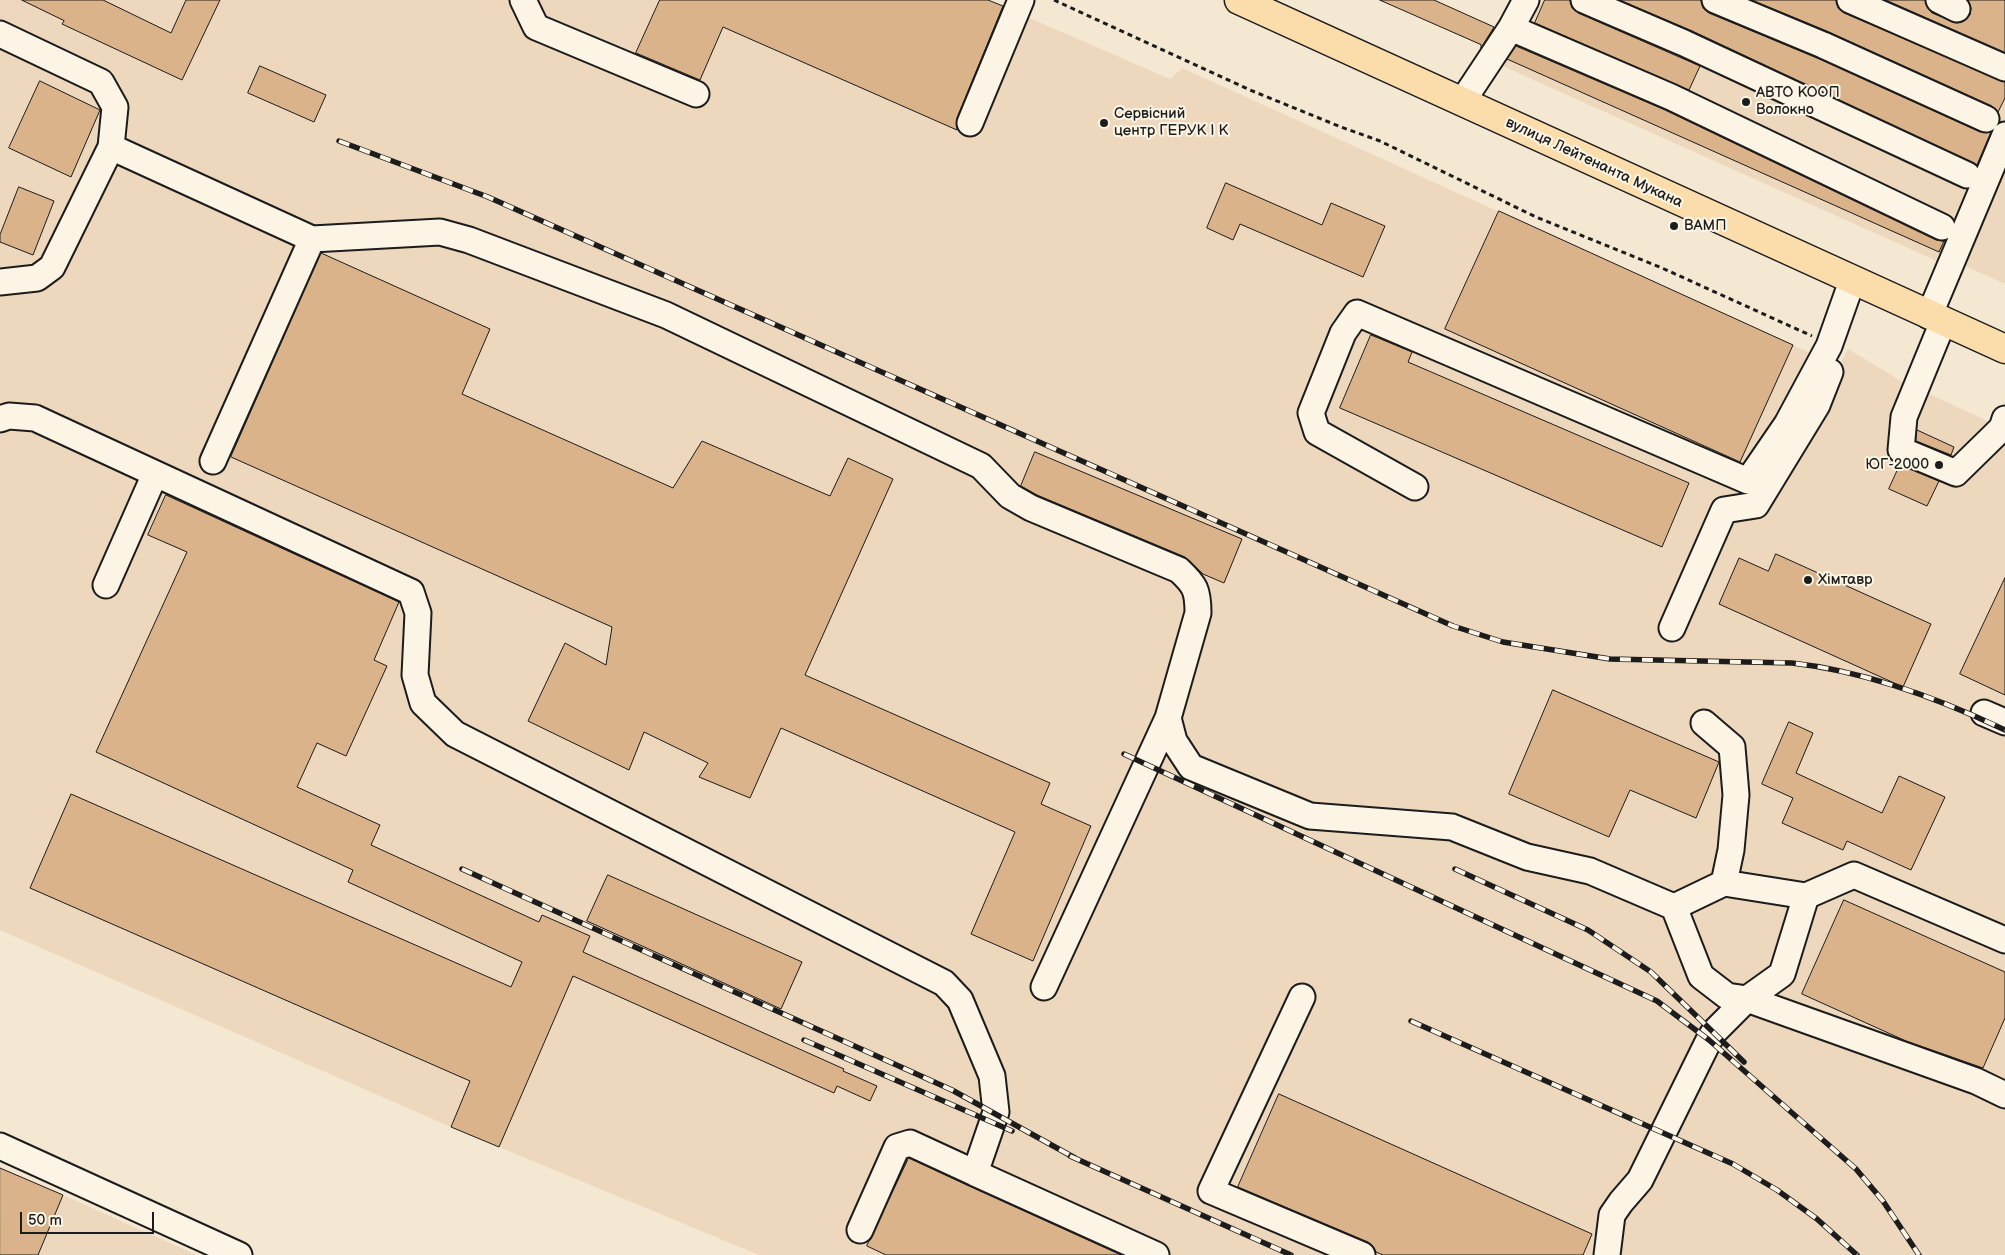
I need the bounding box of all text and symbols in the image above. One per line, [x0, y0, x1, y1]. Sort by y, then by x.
place label: АВТО КООП Волокно [1756, 84, 1840, 119]
marker: АВТО КООП Волокно [1740, 96, 1752, 108]
place label: Сервісний центр ГЕРУК І К [1114, 105, 1228, 140]
street label: вулиця Лейтенанта Мукана [1503, 114, 1685, 212]
marker: Сервісний центр ГЕРУК І К [1098, 117, 1110, 129]
place label: ВАМП [1684, 217, 1726, 235]
marker: ВАМП [1668, 220, 1680, 232]
place label: ЮГ-2000 [1865, 456, 1929, 474]
marker: ЮГ-2000 [1933, 459, 1945, 471]
place label: Хімтавр [1818, 571, 1872, 589]
marker: Хімтавр [1802, 574, 1814, 586]
scale bar [22, 1202, 156, 1234]
text: 50 m [28, 1211, 62, 1230]

